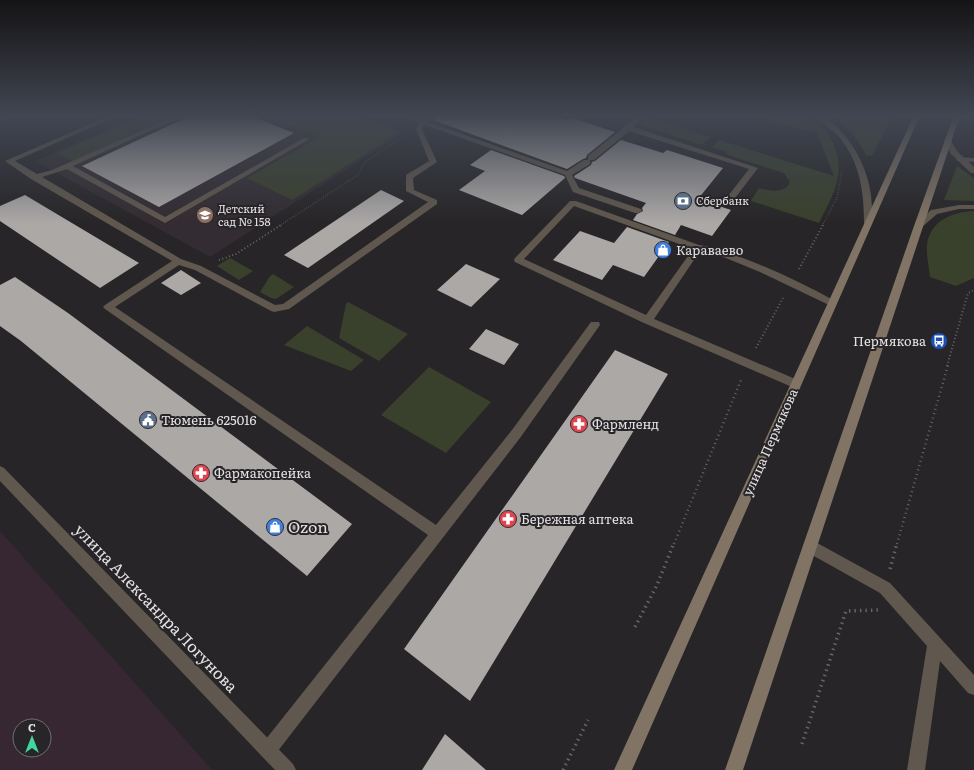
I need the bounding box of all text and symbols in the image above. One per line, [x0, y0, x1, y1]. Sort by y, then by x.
bank icon: Сбербанк [673, 191, 693, 211]
place label: Сбербанк [696, 192, 749, 208]
place label: Детский сад № 158 [218, 200, 270, 229]
school or university icon: Детский сад № 158 [195, 205, 215, 225]
shop icon: Караваево [653, 240, 673, 260]
place label: Караваево [676, 240, 744, 259]
place label: Пермякова [853, 331, 926, 350]
bus stop icon: Пермякова [929, 331, 949, 351]
street label: улица Пермякова [737, 385, 802, 498]
public building icon: Тюмень 625016 [138, 410, 158, 430]
place label: Тюмень 625016 [161, 410, 256, 429]
pharmacy icon: Фармленд [569, 414, 589, 434]
place label: Фармленд [592, 414, 659, 433]
pharmacy icon: Фармакопейка [191, 463, 211, 483]
place label: Фармакопейка [214, 463, 311, 482]
pharmacy icon: Бережная аптека [498, 509, 518, 529]
place label: Бережная аптека [521, 509, 634, 528]
place label: Ozon [288, 514, 328, 538]
street label: улица Александра Логунова [69, 517, 244, 697]
shop icon: Ozon [265, 517, 285, 537]
north arrow [12, 718, 52, 758]
text: С [28, 719, 36, 735]

